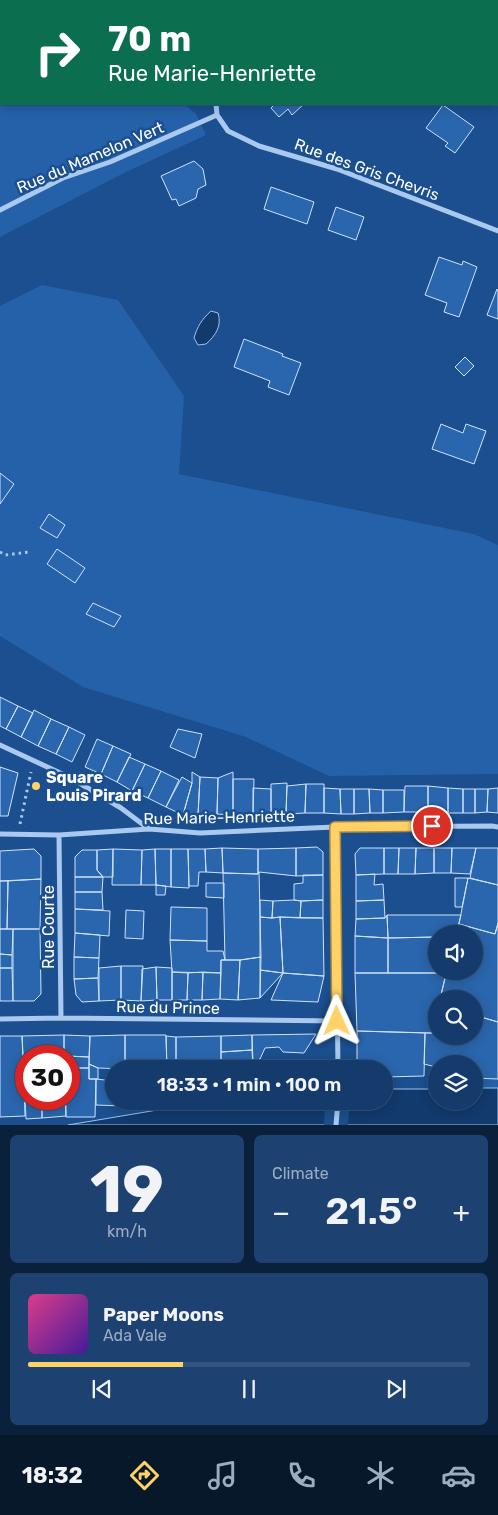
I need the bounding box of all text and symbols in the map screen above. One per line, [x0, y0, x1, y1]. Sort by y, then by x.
text: 70 m [108, 18, 191, 60]
icon: right [25, 20, 90, 85]
text: Rue Marie-Henriette [108, 60, 316, 87]
street label: Rue du Mamelon Vert [14, 118, 167, 197]
street label: Rue des Gris Chevris [292, 134, 442, 204]
place label: Square Louis Pirard [46, 768, 142, 805]
marker: Square Louis Pirard [30, 780, 42, 792]
pin [411, 805, 453, 847]
street label: Rue Marie-Henriette [143, 807, 295, 828]
icon: arrive [418, 812, 446, 840]
street label: Rue Courte [39, 885, 58, 969]
map controls [428, 925, 483, 1110]
button: sound [428, 925, 483, 980]
button: search [428, 990, 483, 1045]
position arrow [310, 994, 362, 1046]
street label: Rue du Prince [116, 997, 220, 1018]
speed limit sign: 30 [15, 1045, 80, 1110]
button: layers [428, 1055, 483, 1110]
text: 18:33 · 1 min · 100 m [157, 1073, 341, 1096]
text: 19 [90, 1151, 164, 1228]
text: Climate [272, 1164, 329, 1183]
text: 21.5° [325, 1188, 417, 1234]
text: − [272, 1196, 290, 1229]
text: + [453, 1196, 470, 1229]
text: km/h [107, 1222, 147, 1241]
text: Paper Moons [103, 1303, 224, 1326]
text: Ada Vale [103, 1326, 167, 1345]
icon: previous [88, 1375, 116, 1403]
icon: pause [235, 1375, 263, 1403]
icon: next [382, 1375, 410, 1403]
icon: directions [127, 1458, 162, 1493]
icon: music [205, 1458, 240, 1493]
icon: phone [284, 1458, 319, 1493]
icon: climate [363, 1458, 398, 1493]
icon: car [441, 1458, 476, 1493]
text: 18:32 [22, 1462, 83, 1489]

